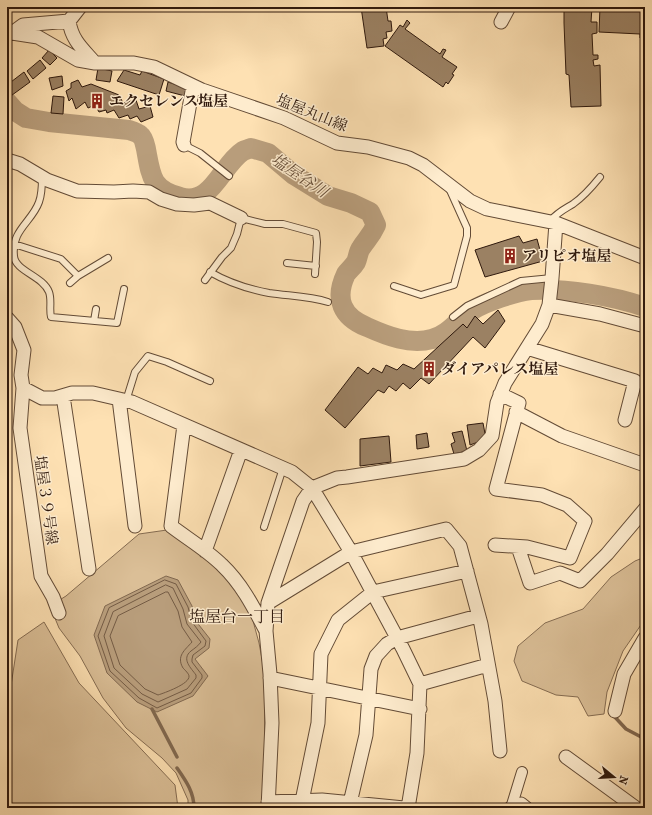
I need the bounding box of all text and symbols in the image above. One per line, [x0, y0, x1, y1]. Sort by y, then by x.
street label: 塩屋丸山線 [274, 91, 350, 135]
building icon: エクセレンス塩屋 [88, 92, 106, 110]
place label: エクセレンス塩屋 [109, 92, 228, 110]
water label: 塩屋谷川 [268, 150, 333, 202]
building icon: アリピオ塩屋 [501, 247, 519, 265]
place label: アリピオ塩屋 [522, 247, 611, 265]
building icon: ダイアパレス塩屋 [420, 360, 438, 378]
place label: ダイアパレス塩屋 [441, 360, 559, 378]
street label: 塩屋３９号線 [31, 454, 61, 546]
district label: 塩屋台一丁目 [189, 607, 285, 626]
north arrow [594, 757, 634, 797]
text: N [615, 774, 631, 787]

